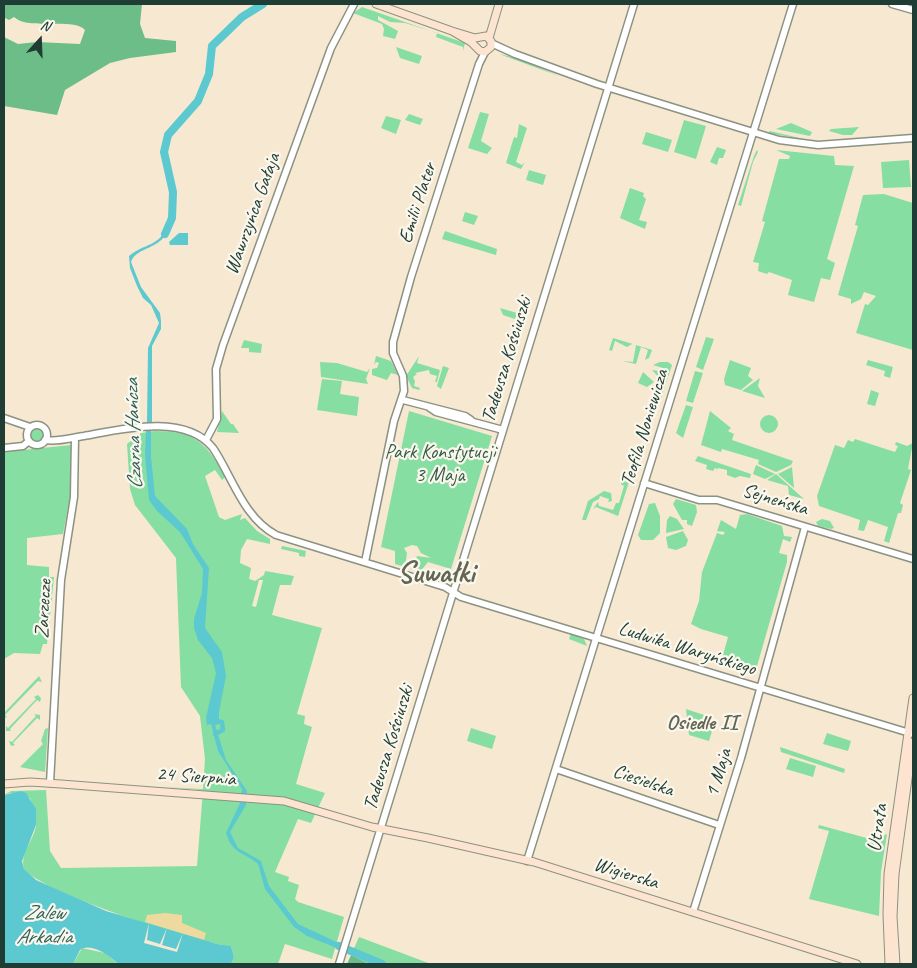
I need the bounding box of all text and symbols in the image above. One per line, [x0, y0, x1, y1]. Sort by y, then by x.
north arrow [15, 15, 65, 65]
text: N [38, 16, 52, 35]
street label: Wawrzyńca Gałaja [220, 150, 286, 278]
street label: Emilii Plater [394, 160, 442, 246]
street label: Tadeusza Kościuszki [477, 294, 537, 426]
street label: Teofila Noniewicza [616, 367, 674, 489]
water label: Czarna Hańcza [119, 378, 149, 490]
park label: Park Konstytucji 3 Maja [384, 441, 496, 488]
street label: Sejneńska [739, 479, 811, 521]
district label: Suwałki [397, 556, 475, 592]
street label: Zarzecze [30, 579, 58, 639]
street label: Ludwika Waryńskiego [616, 617, 758, 681]
street label: Tadeusza Kościuszki [359, 682, 419, 814]
district label: Osiedle II [666, 710, 738, 736]
street label: 1 Maja [700, 746, 738, 800]
street label: Ciesielska [610, 760, 676, 802]
street label: 24 Sierpnia [156, 762, 236, 792]
street label: Utrata [863, 803, 893, 853]
street label: Wigierska [591, 853, 661, 895]
water label: Zalew Arkadia [16, 900, 72, 950]

